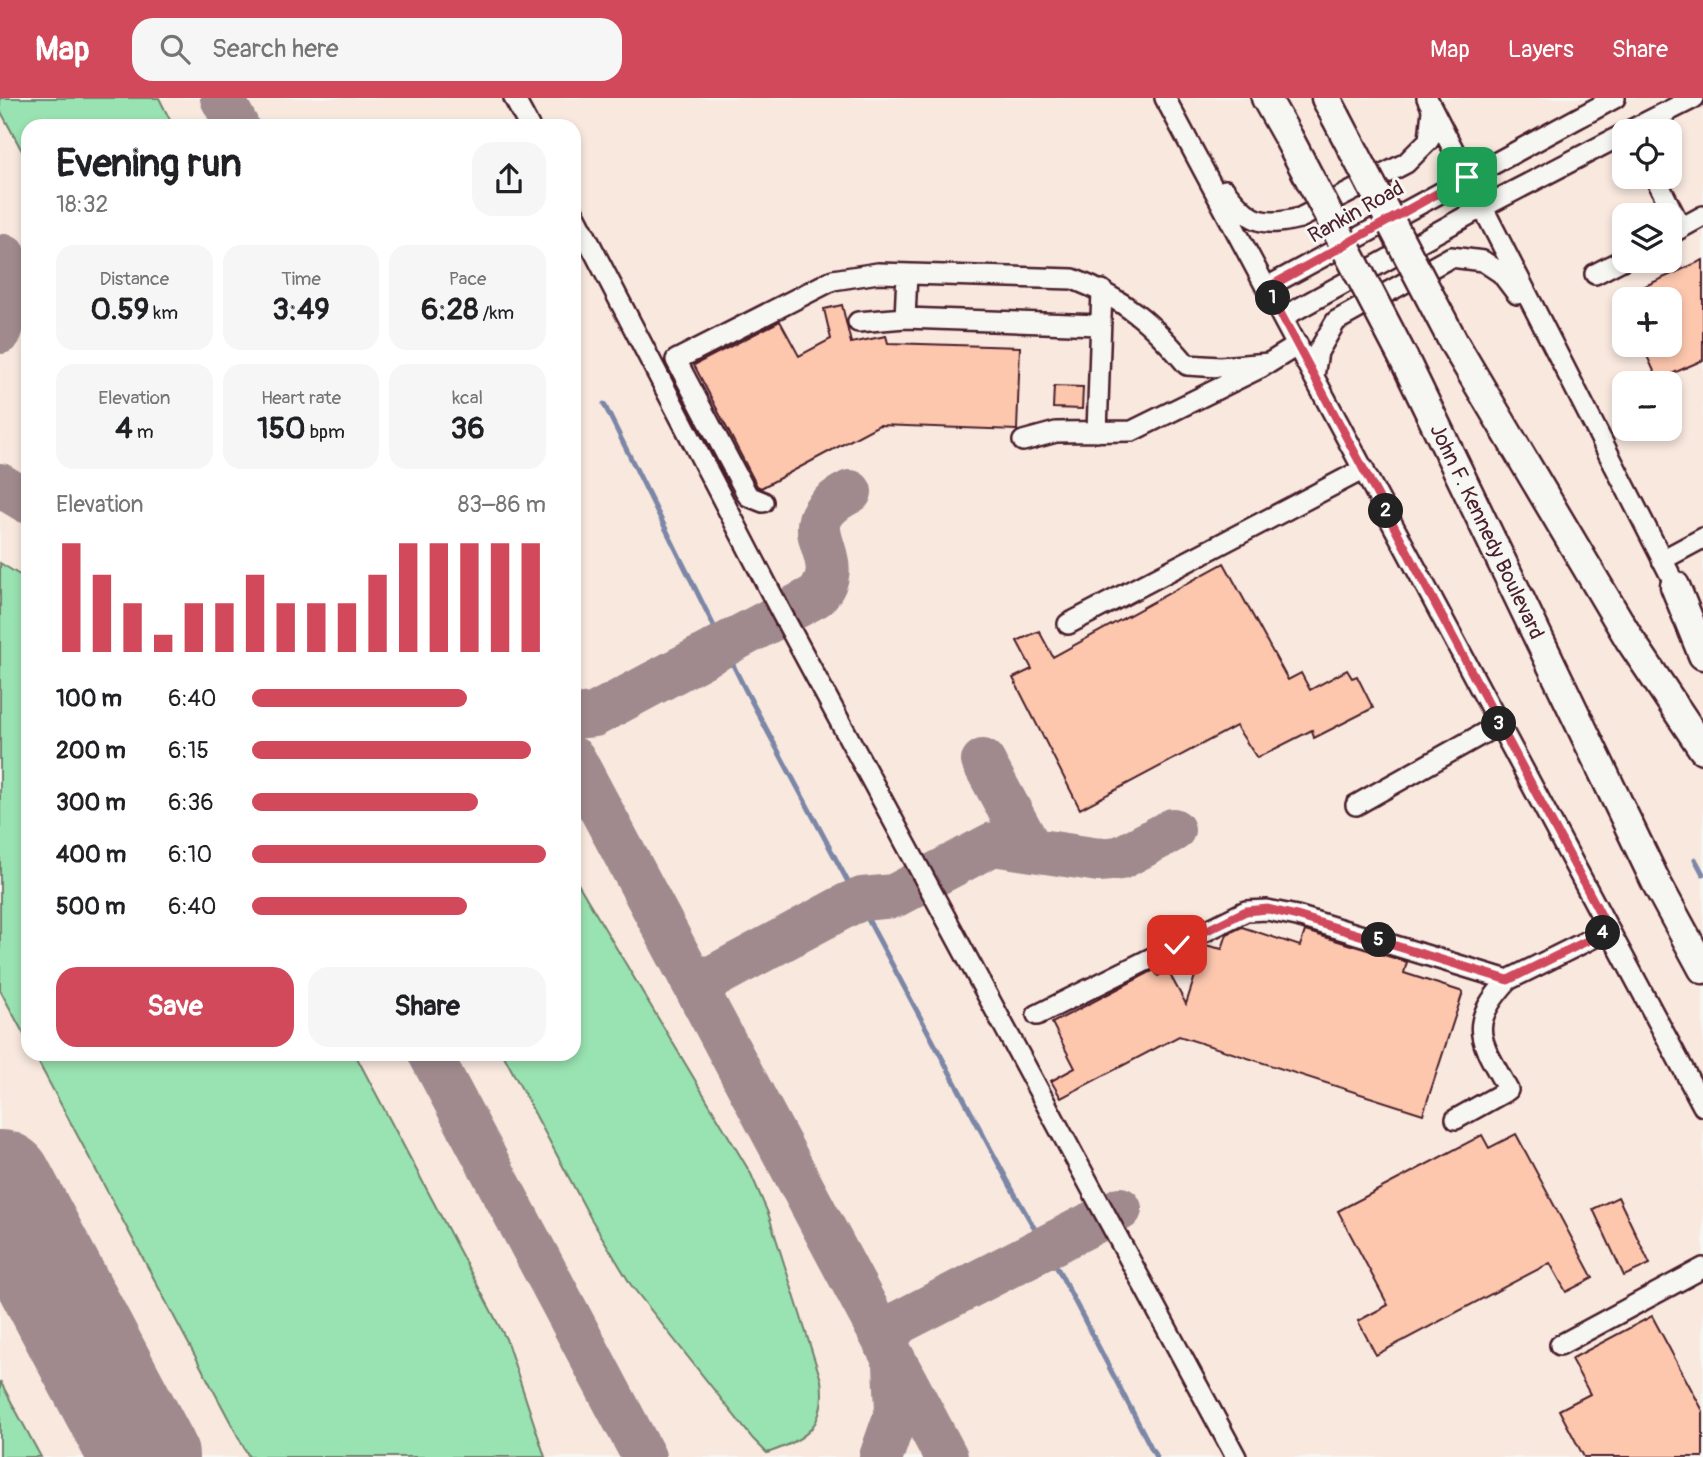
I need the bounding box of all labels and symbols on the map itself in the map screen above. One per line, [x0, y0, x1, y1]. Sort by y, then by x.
pin [1437, 147, 1497, 207]
street label: Rankin Road [1303, 175, 1409, 249]
pin: 1 [1256, 280, 1290, 316]
street label: John F. Kennedy Boulevard [1424, 419, 1550, 644]
pin: 2 [1368, 494, 1404, 528]
pin: 3 [1482, 706, 1516, 742]
pin [1147, 915, 1207, 975]
pin: 4 [1586, 916, 1620, 950]
pin: 5 [1362, 922, 1396, 958]

